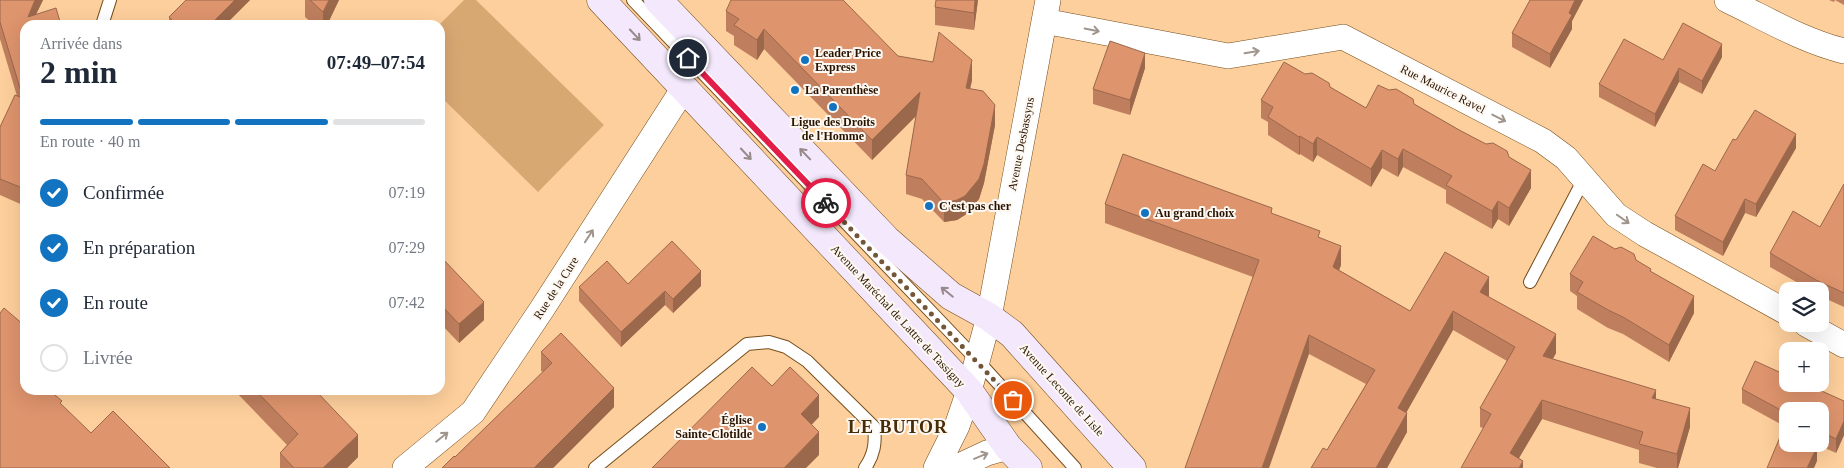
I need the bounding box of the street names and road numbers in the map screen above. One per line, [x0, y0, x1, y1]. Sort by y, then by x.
street label: Rue Maurice Ravel [1398, 62, 1488, 117]
street label: Avenue Desbassyns [1005, 96, 1037, 192]
street label: Avenue Maréchal de Lattre de Tassigny [828, 242, 968, 390]
street label: Rue de la Cure [531, 254, 581, 322]
street label: Avenue Leconte de Lisle [1017, 341, 1107, 439]

